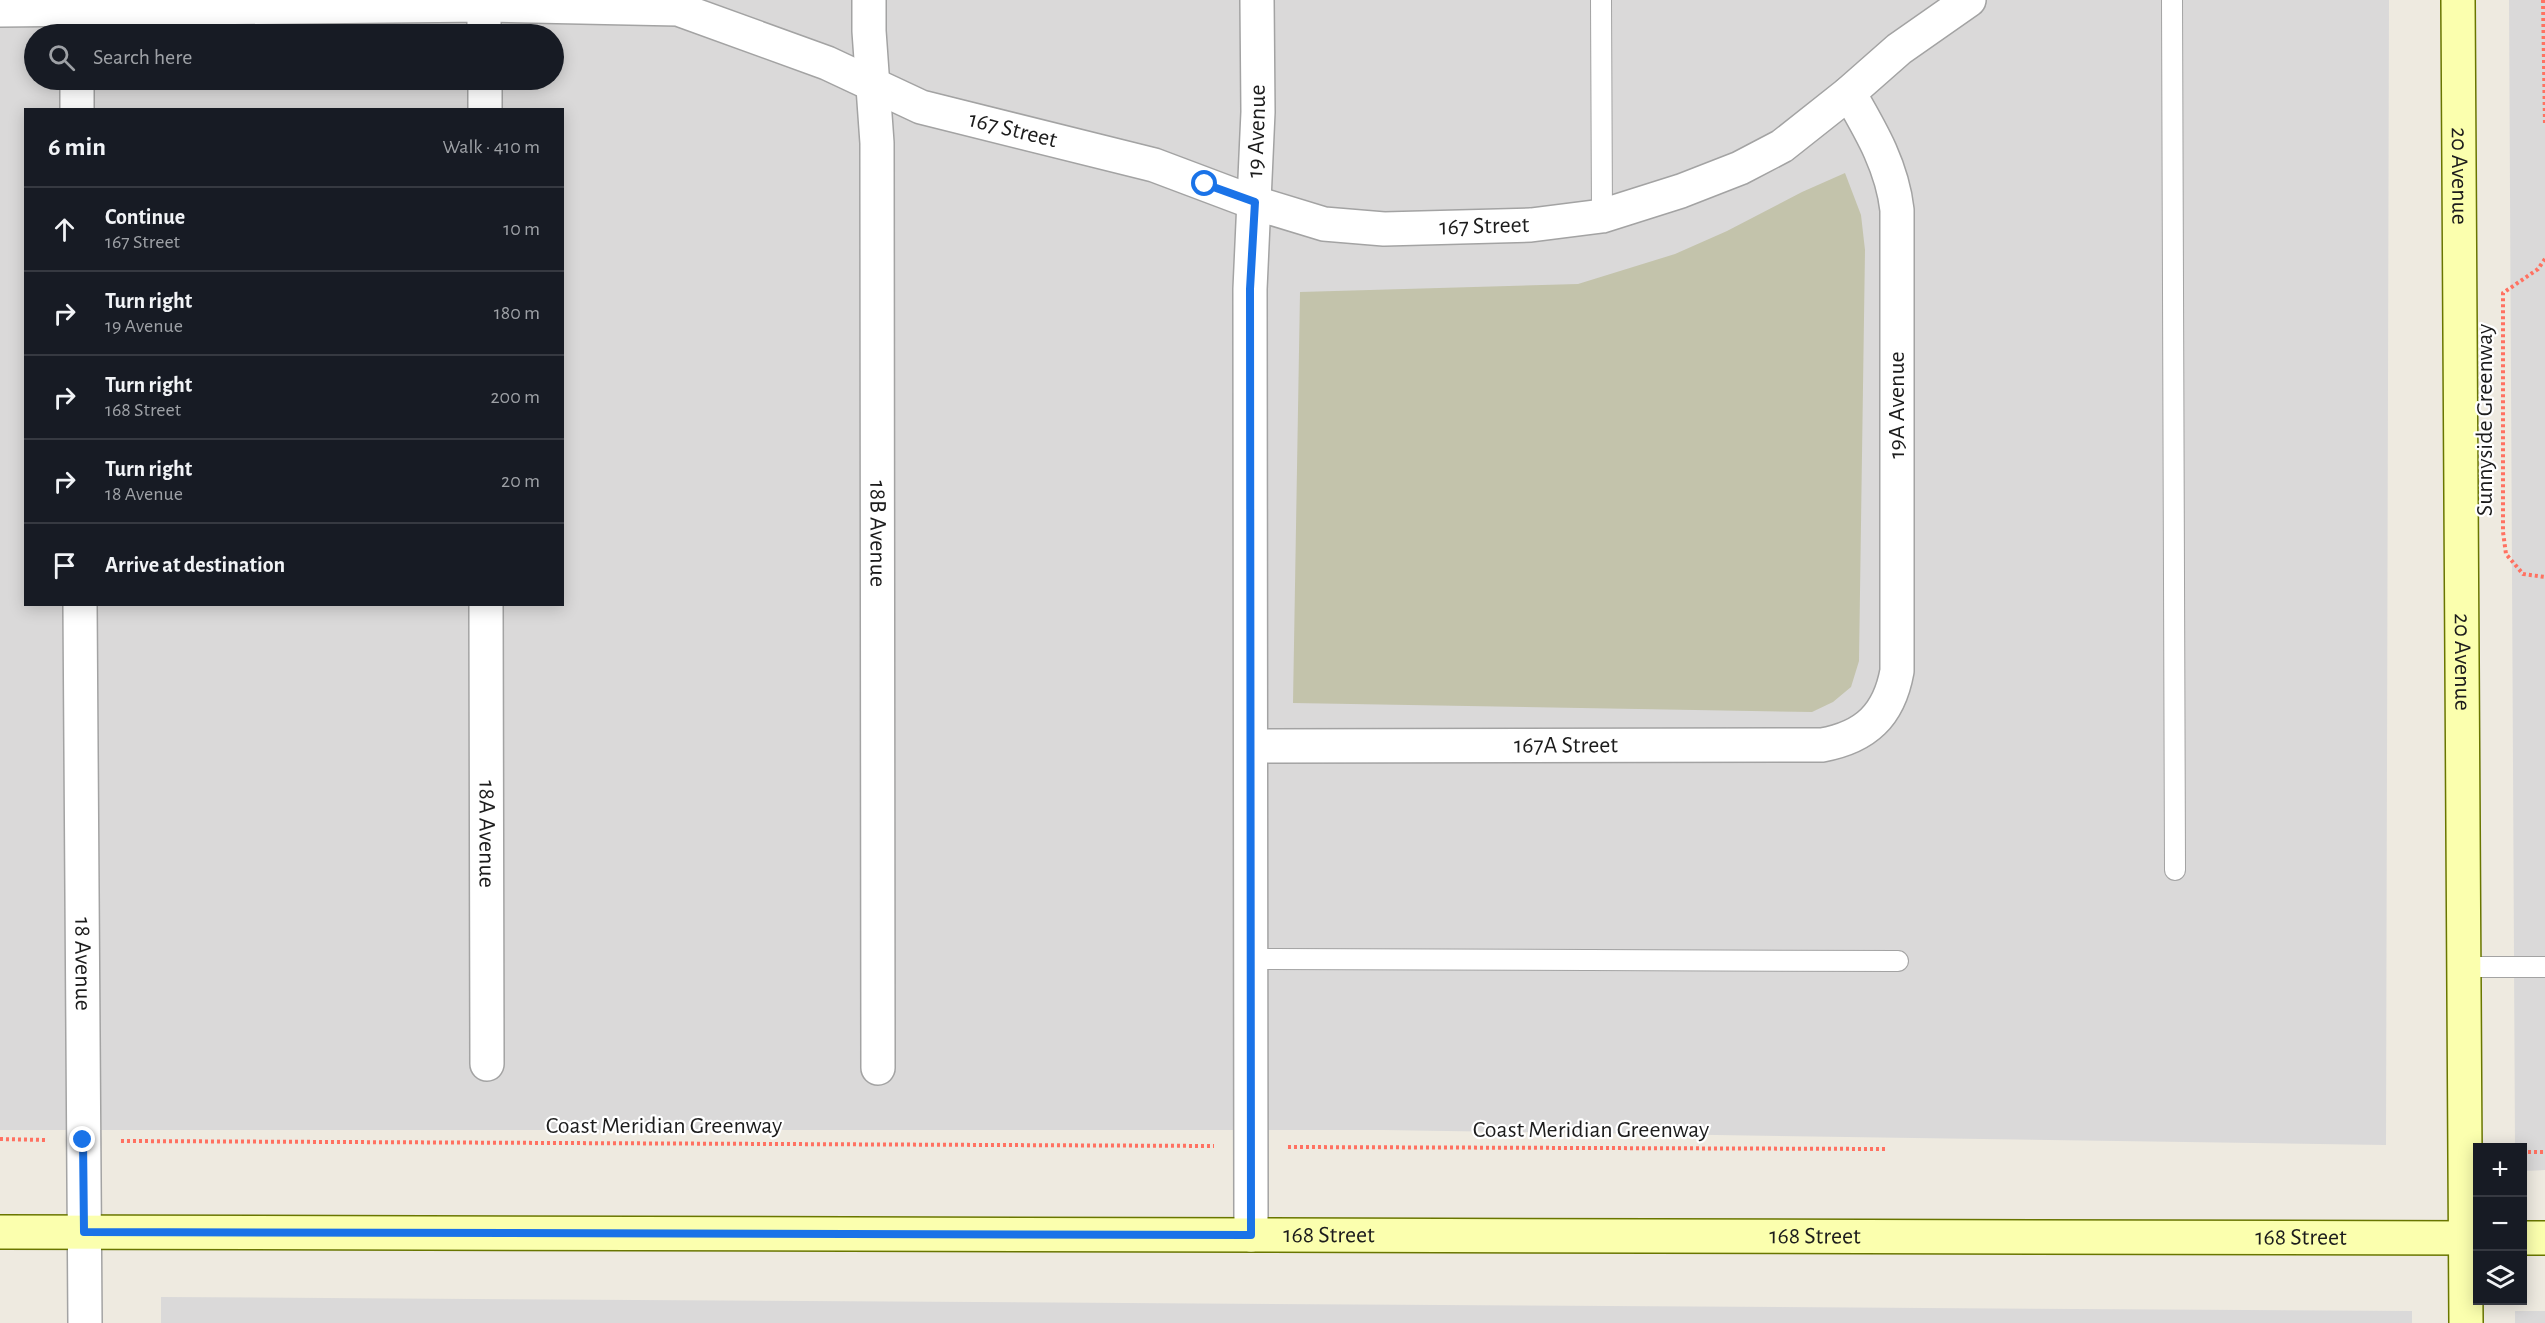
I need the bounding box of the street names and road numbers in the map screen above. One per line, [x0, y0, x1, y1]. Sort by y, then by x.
street label: 19 Avenue [1243, 84, 1270, 178]
street label: 167 Street [966, 107, 1060, 152]
street label: 20 Avenue [2447, 127, 2471, 225]
street label: 167 Street [1439, 213, 1530, 239]
street label: Sunnyside Greenway [2473, 324, 2497, 516]
street label: 19A Avenue [1885, 351, 1909, 459]
street label: 18B Avenue [865, 480, 889, 587]
street label: 20 Avenue [2450, 613, 2474, 711]
street label: 167A Street [1514, 733, 1618, 758]
street label: 18A Avenue [474, 780, 499, 888]
street label: 18 Avenue [70, 917, 95, 1011]
street label: Coast Meridian Greenway [546, 1114, 782, 1138]
street label: Coast Meridian Greenway [1473, 1118, 1709, 1142]
street label: 168 Street [1283, 1223, 1375, 1247]
street label: 168 Street [1769, 1224, 1861, 1249]
street label: 168 Street [2255, 1225, 2347, 1250]

